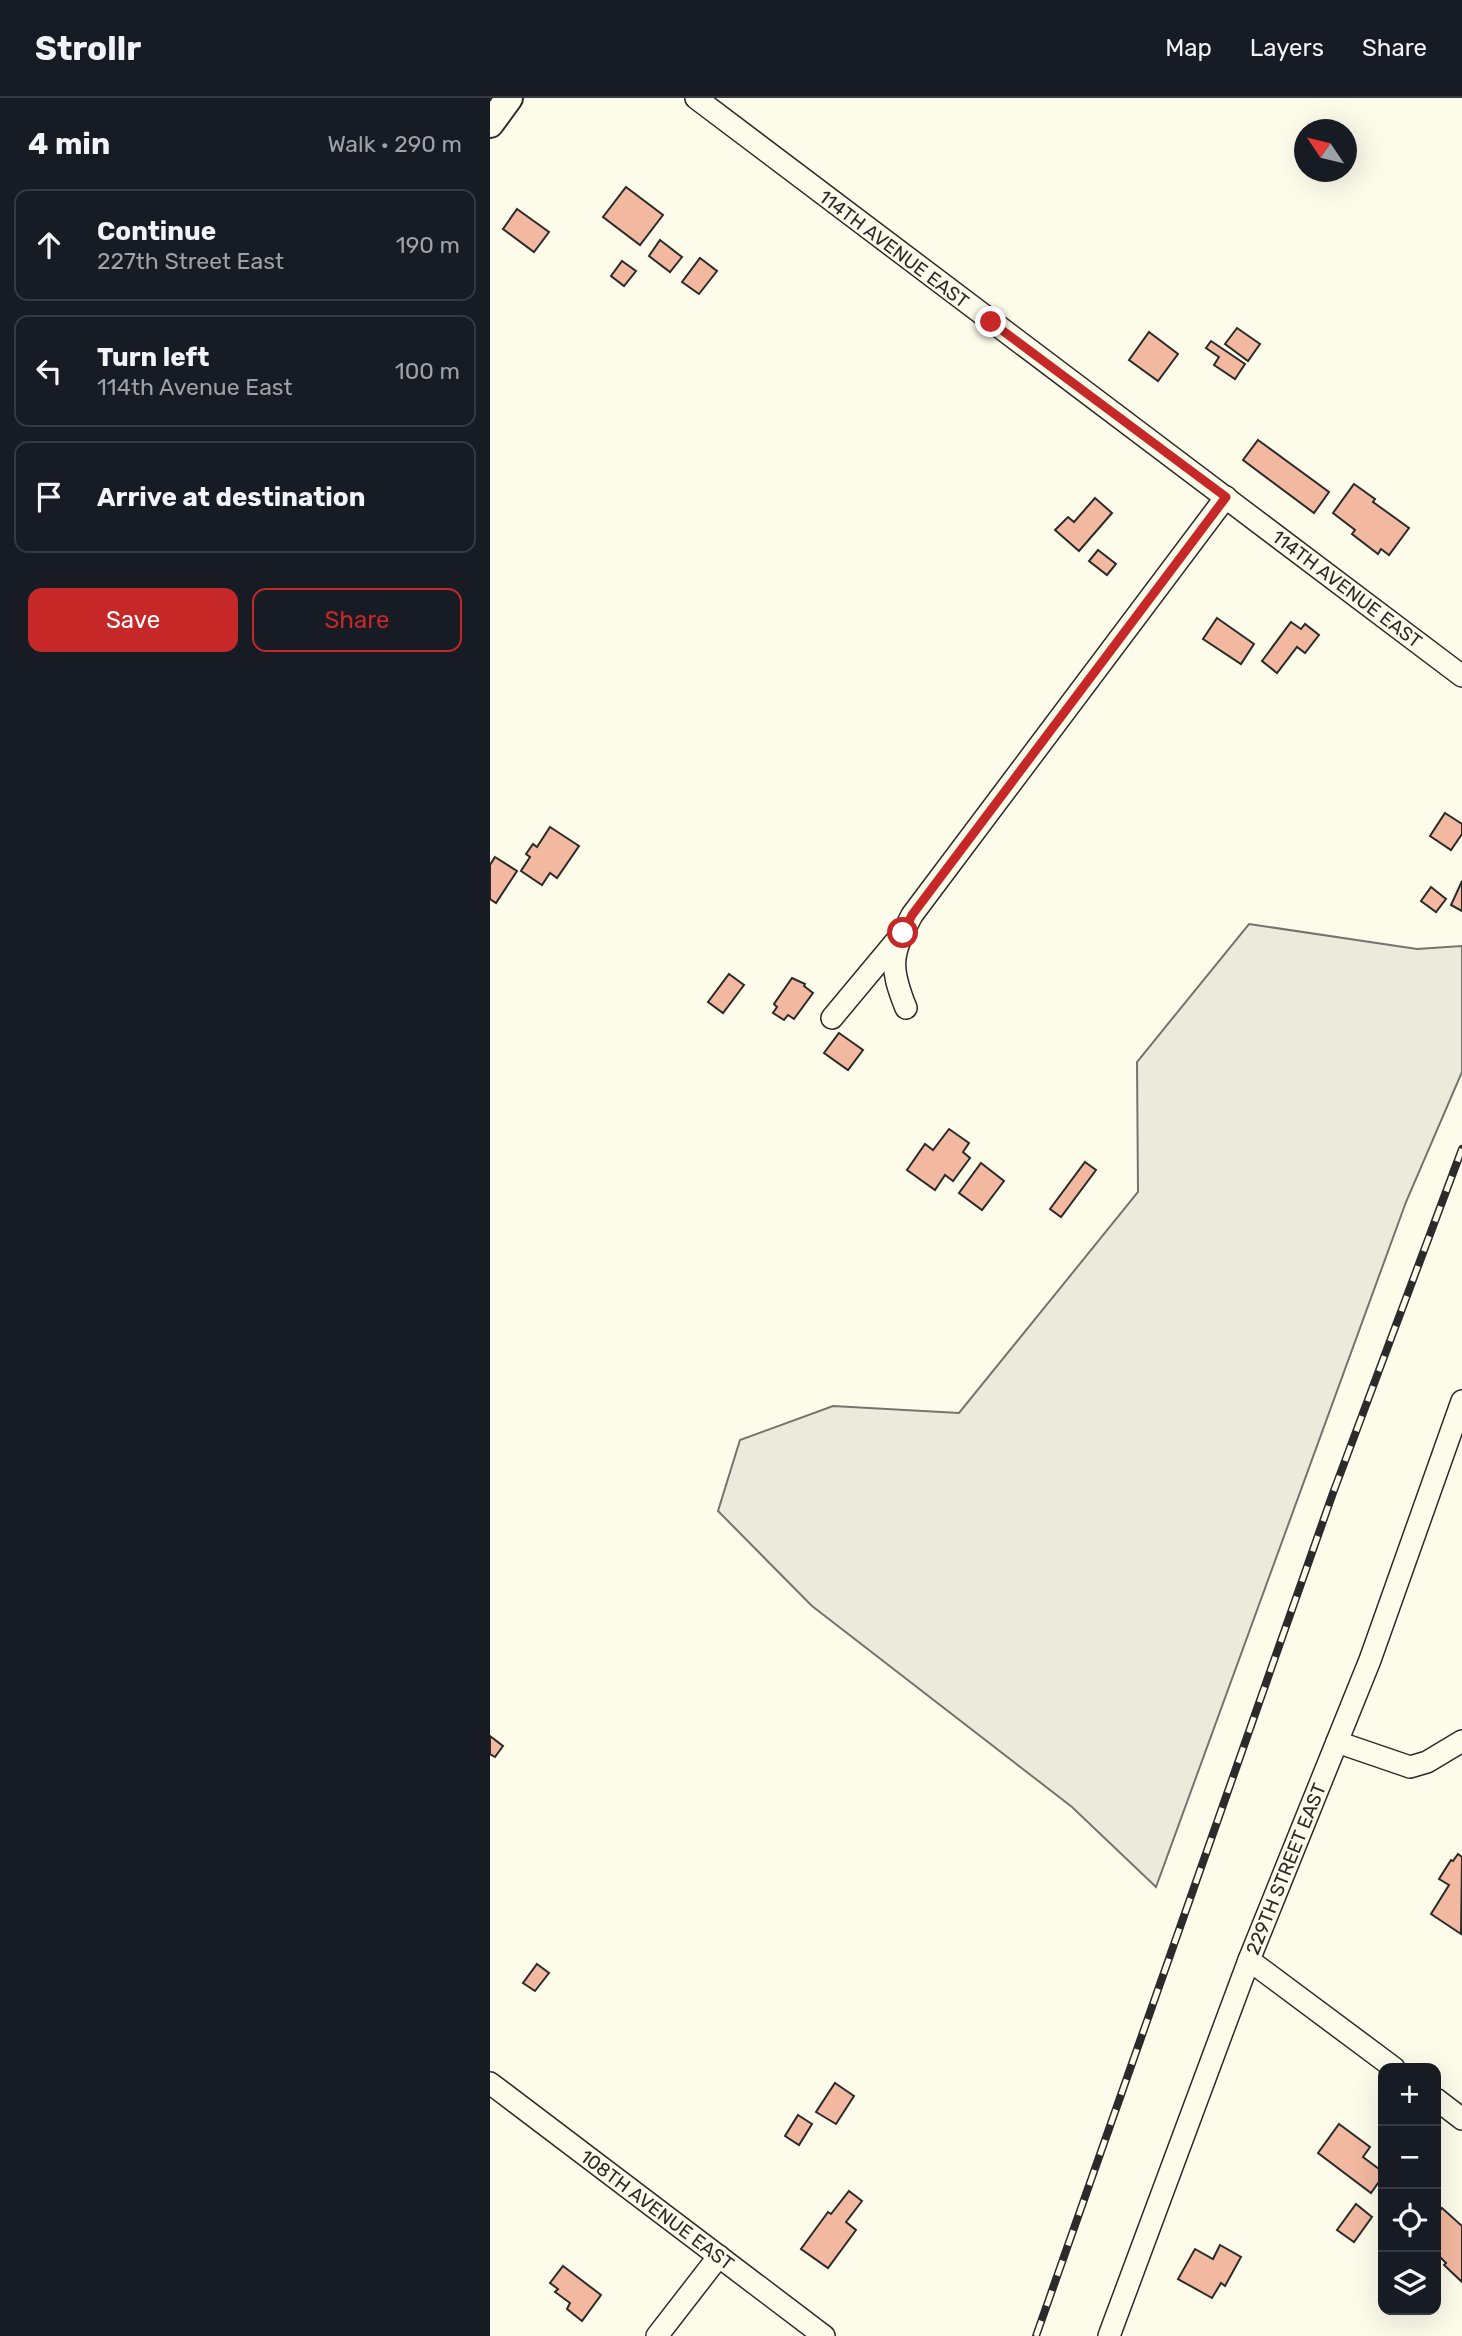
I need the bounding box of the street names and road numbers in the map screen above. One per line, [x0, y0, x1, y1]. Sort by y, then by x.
street label: 114TH AVENUE EAST [815, 185, 973, 313]
street label: 114TH AVENUE EAST [1268, 525, 1426, 653]
street label: 229TH STREET EAST [1241, 1780, 1331, 1958]
street label: 108TH AVENUE EAST [576, 2145, 738, 2275]

